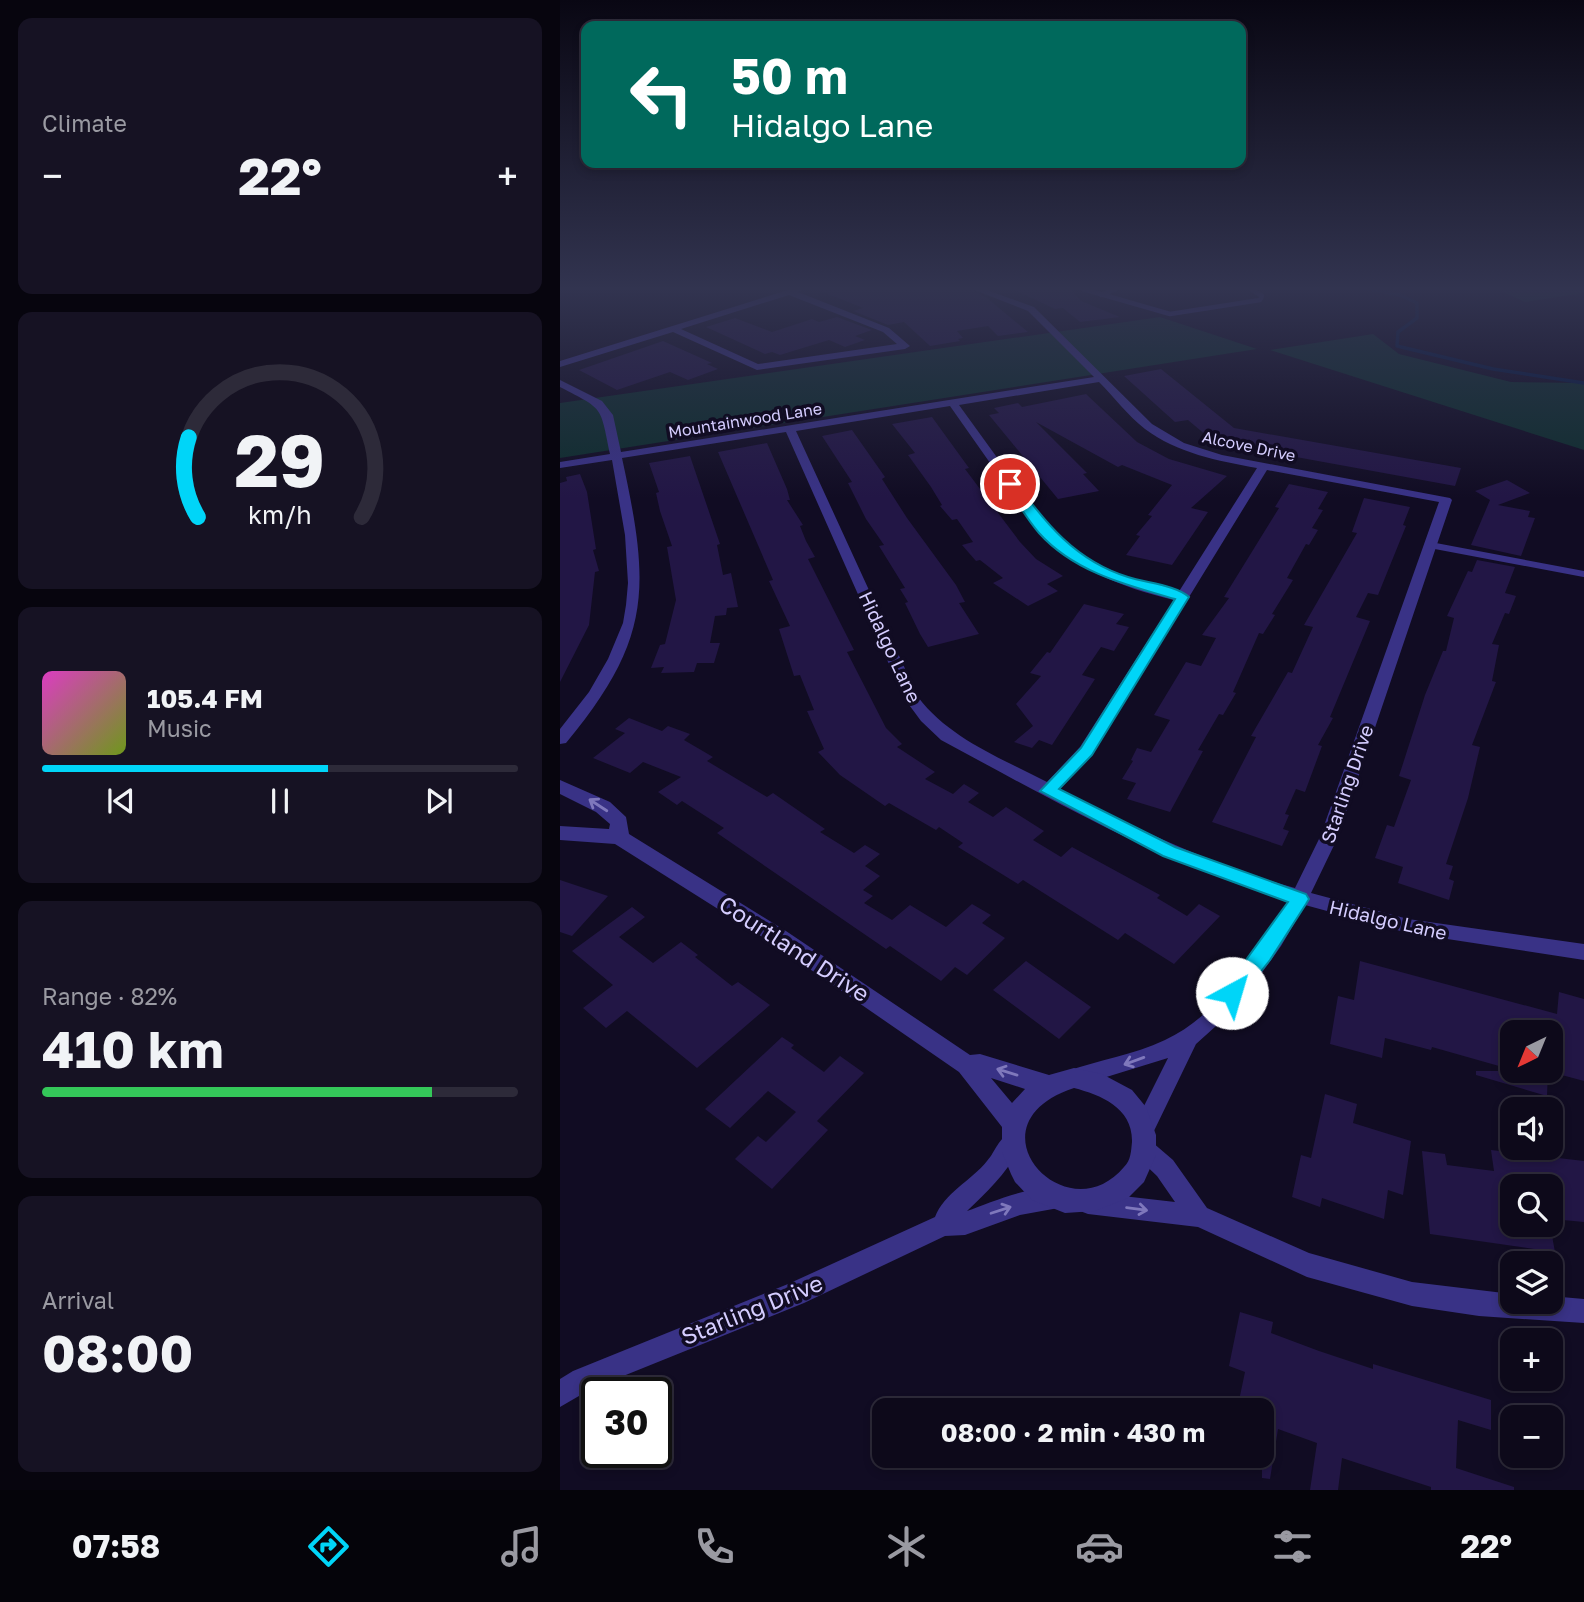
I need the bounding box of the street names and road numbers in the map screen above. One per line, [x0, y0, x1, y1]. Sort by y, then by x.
street label: Mountainwood Lane [667, 398, 823, 442]
street label: Alcove Drive [1200, 426, 1298, 466]
street label: Hidalgo Lane [855, 587, 926, 706]
street label: Starling Drive [1315, 722, 1378, 846]
street label: Courtland Drive [714, 889, 875, 1007]
street label: Hidalgo Lane [1327, 895, 1449, 944]
street label: Starling Drive [677, 1268, 826, 1350]

